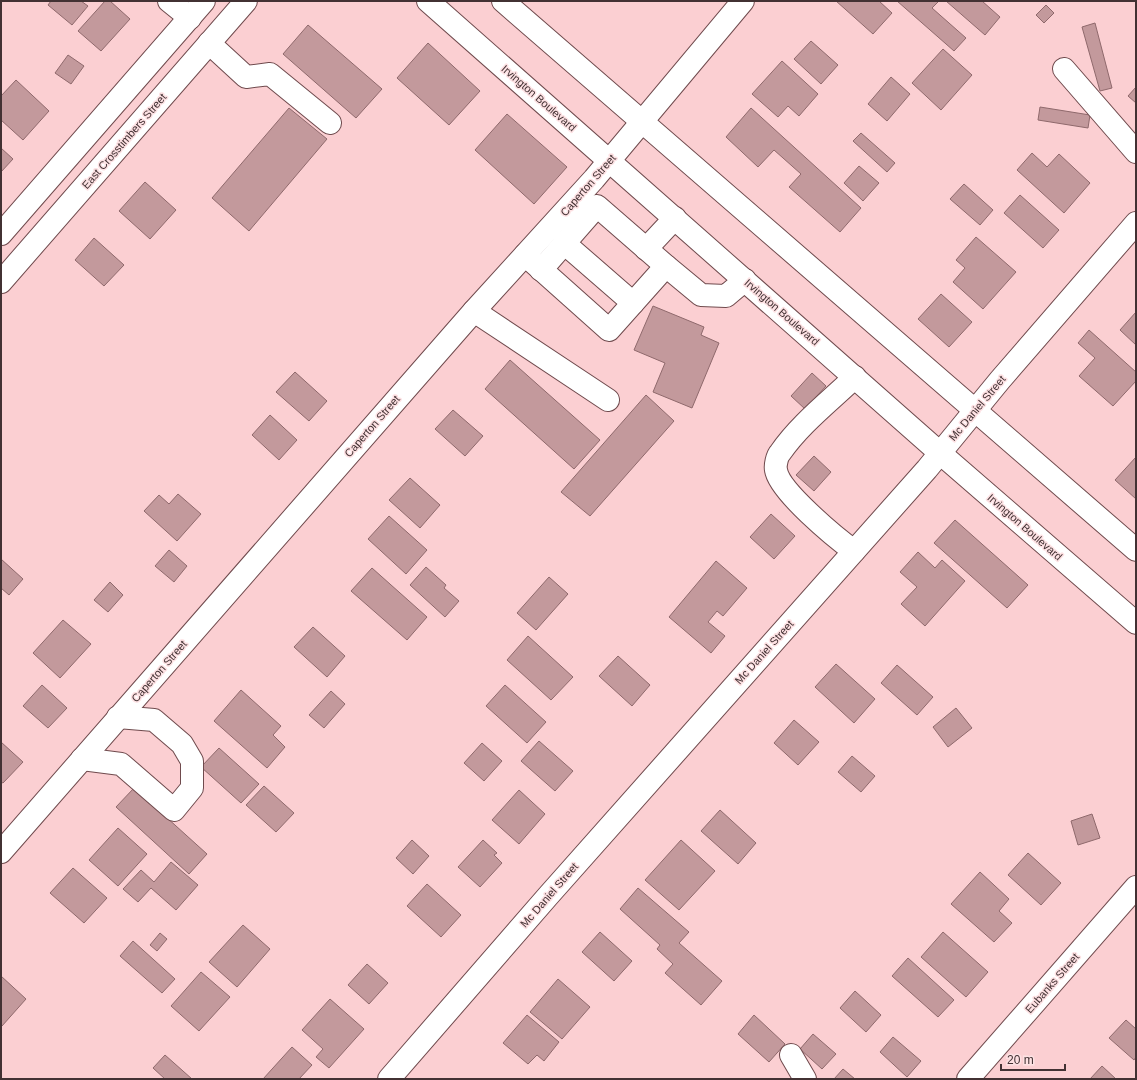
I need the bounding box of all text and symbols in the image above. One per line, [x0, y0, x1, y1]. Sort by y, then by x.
street label: Irvington Boulevard [499, 62, 579, 134]
street label: East Crosstimbers Street [79, 91, 169, 191]
street label: Caperton Street [558, 152, 618, 218]
street label: Irvington Boulevard [742, 276, 822, 348]
street label: Mc Daniel Street [946, 373, 1008, 443]
street label: Caperton Street [342, 393, 402, 459]
street label: Irvington Boulevard [985, 491, 1065, 563]
street label: Mc Daniel Street [732, 618, 796, 686]
street label: Caperton Street [129, 638, 189, 704]
street label: Mc Daniel Street [518, 860, 580, 930]
street label: Eubanks Street [1023, 951, 1081, 1015]
scale bar [1001, 1046, 1065, 1072]
text: 20 m [1007, 1053, 1034, 1067]

